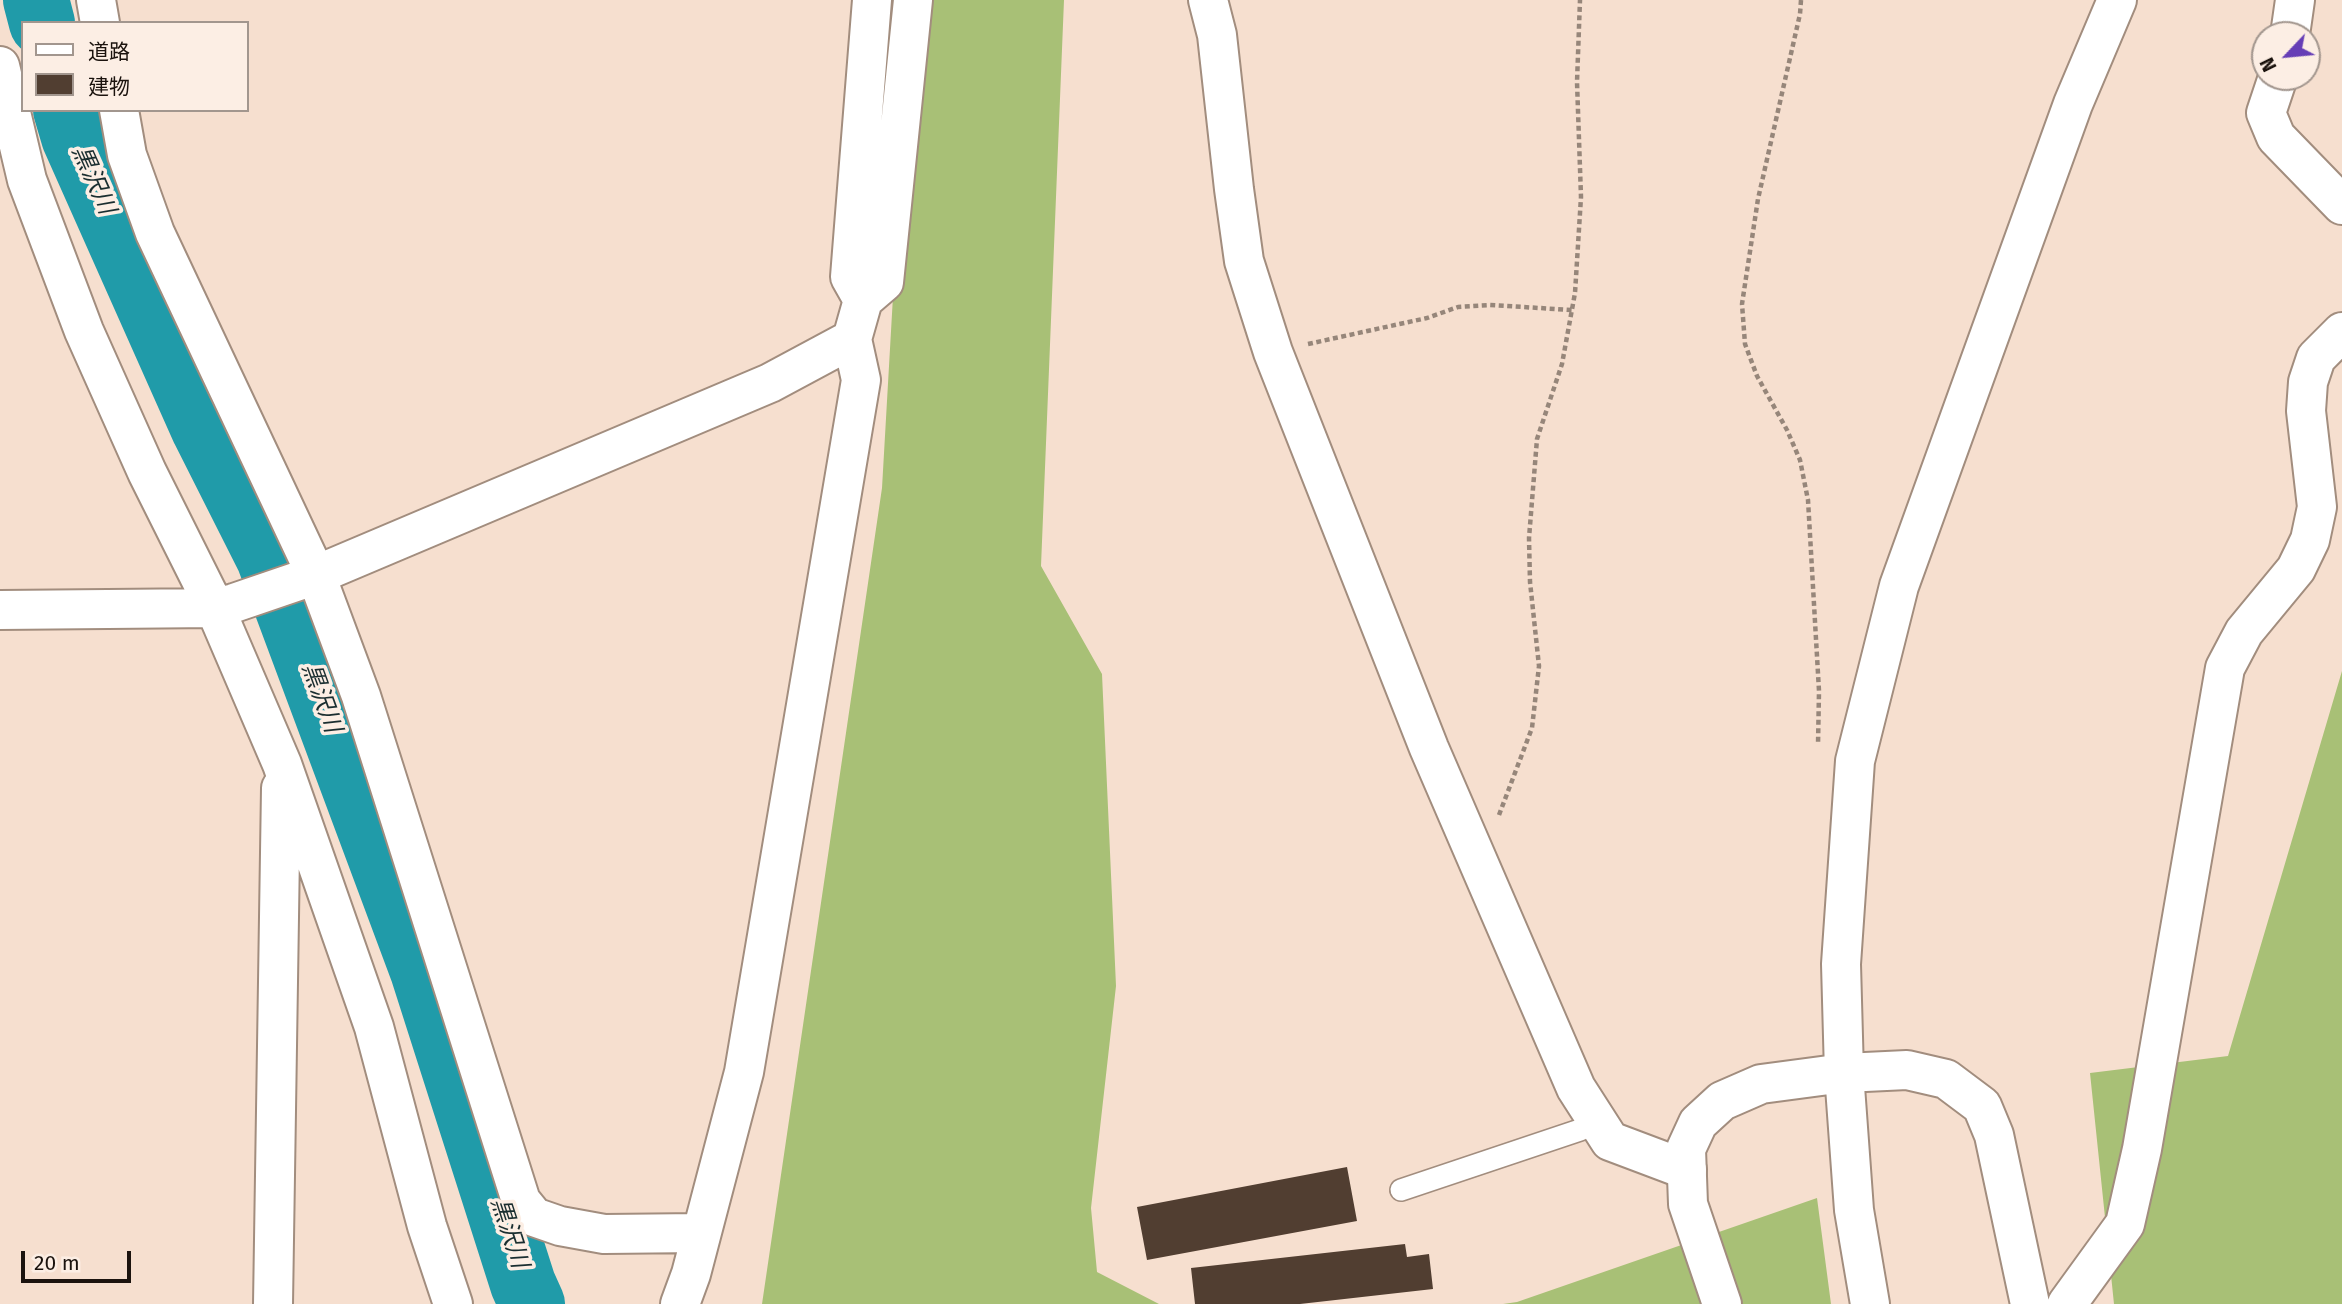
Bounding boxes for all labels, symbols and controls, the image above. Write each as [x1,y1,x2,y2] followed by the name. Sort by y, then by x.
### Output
[21,21,248,112] legend
[2251,21,2321,91] north arrow
[88,39,130,65] text: 道路
[2255,54,2282,75] text: N
[88,74,130,100] text: 建物
[65,141,121,219] water label: 黒沢川
[295,659,347,737] water label: 黒沢川
[484,1194,534,1272] water label: 黒沢川
[24,1238,135,1282] scale bar
[34,1250,80,1276] text: 20 m

